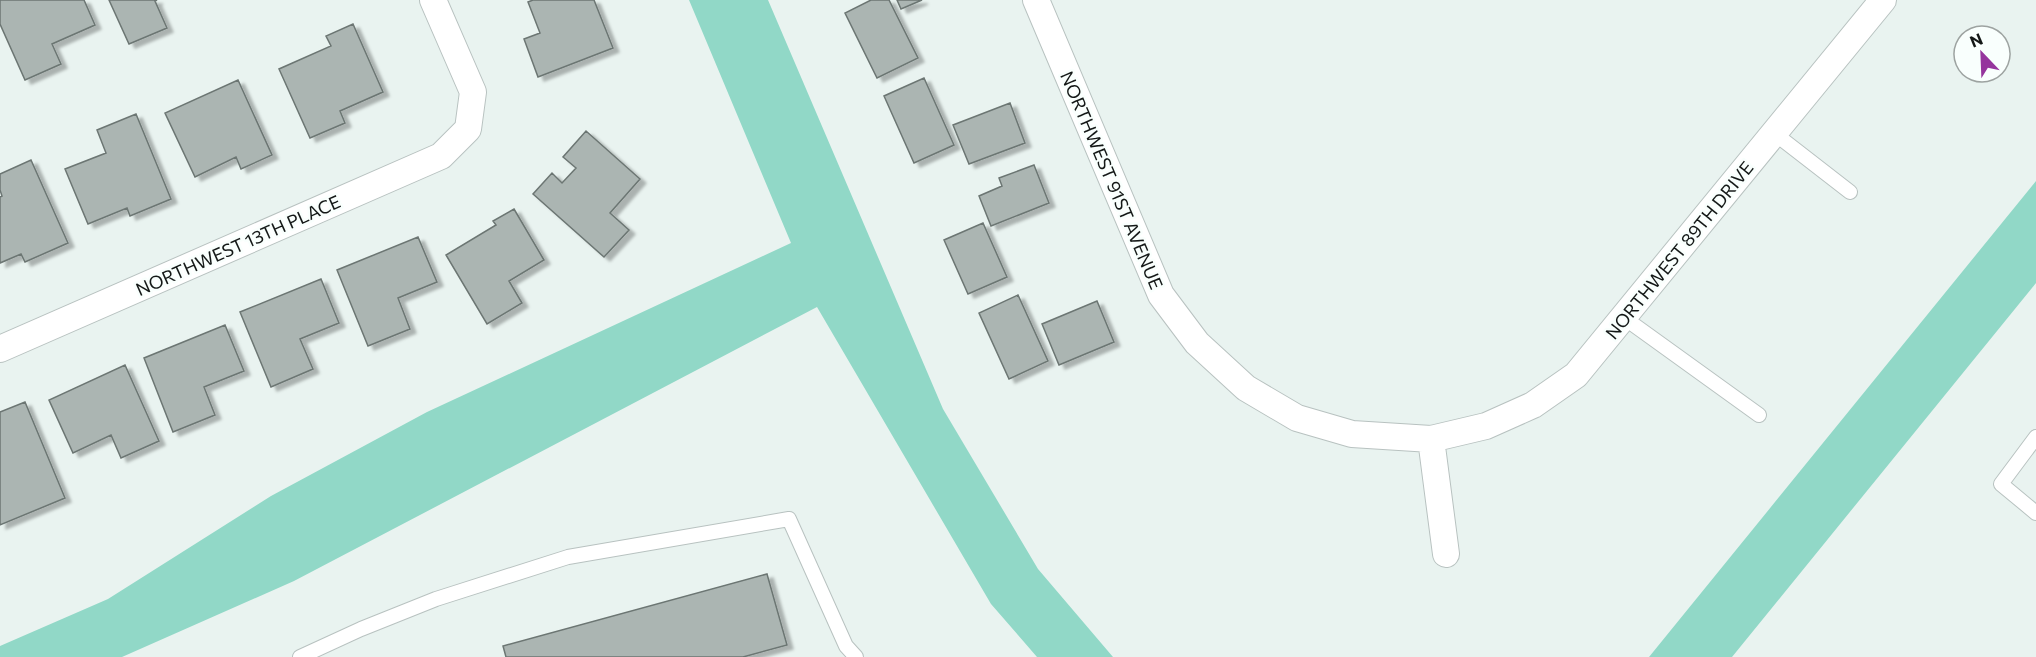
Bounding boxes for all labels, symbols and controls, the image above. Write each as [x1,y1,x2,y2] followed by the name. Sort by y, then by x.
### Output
[1952,24,2012,84] north arrow
[1967,29,1985,51] text: N
[1056,68,1168,292] street label: NORTHWEST 91ST AVENUE
[1600,157,1758,343] street label: NORTHWEST 89TH DRIVE
[132,190,344,300] street label: NORTHWEST 13TH PLACE

